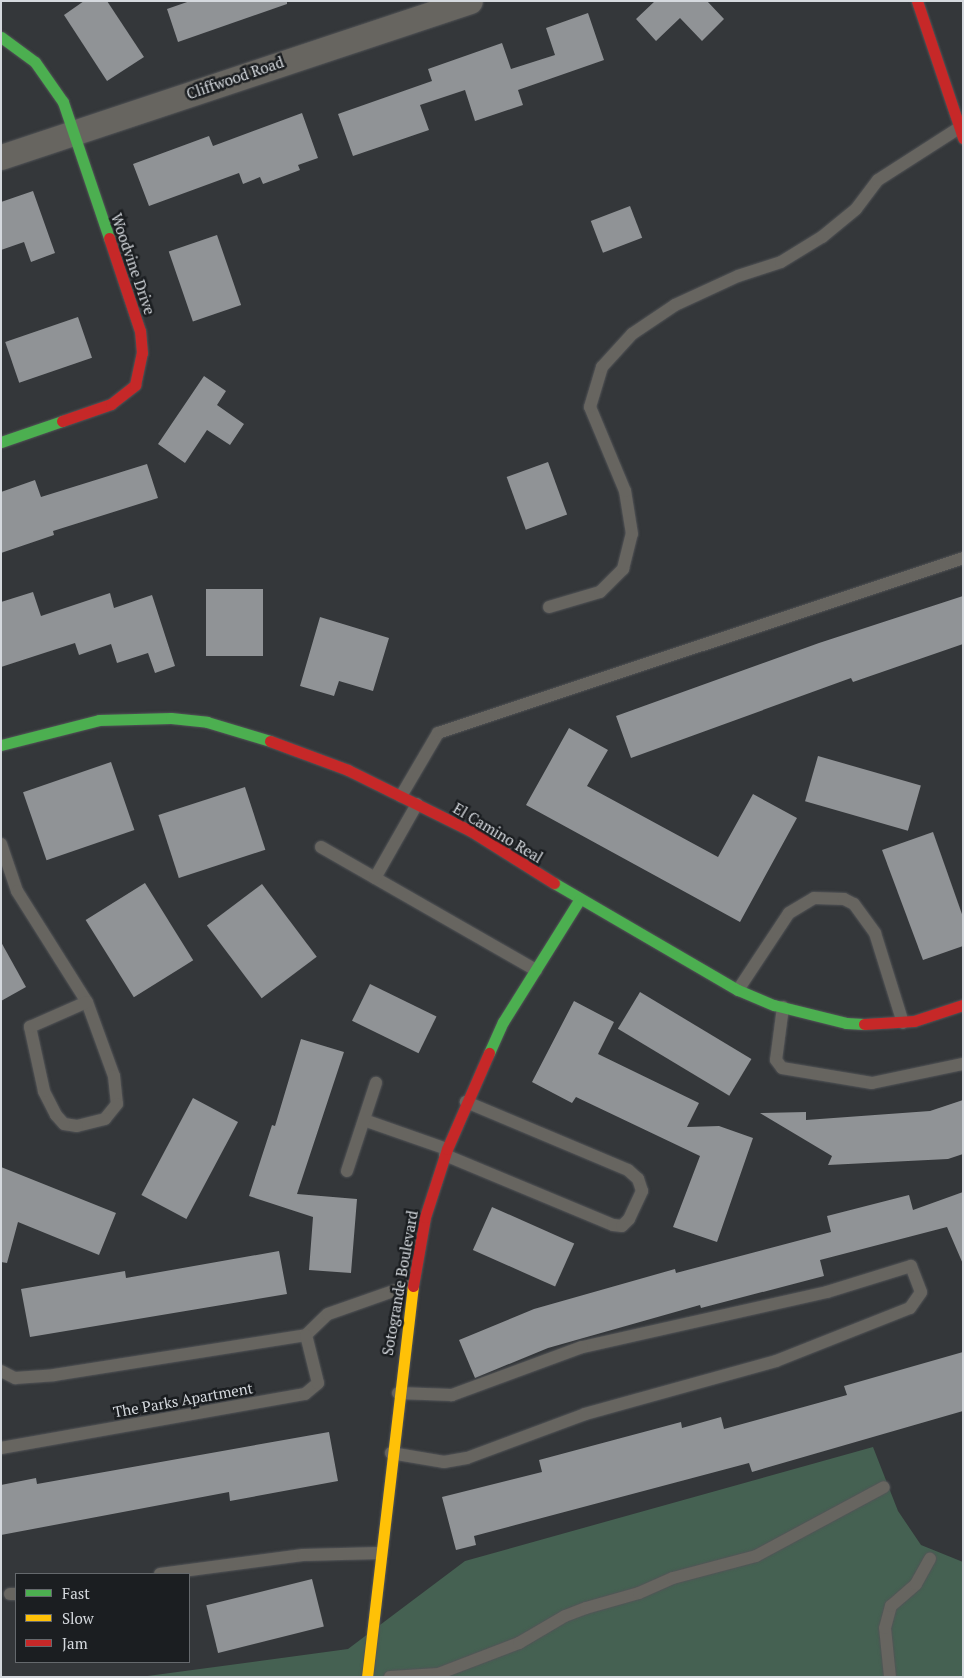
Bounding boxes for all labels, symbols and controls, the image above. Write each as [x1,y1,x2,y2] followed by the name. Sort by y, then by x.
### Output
[184,53,286,103] street label: Cliffwood Road
[107,211,159,317] street label: Woodvine Drive
[450,799,546,867] street label: El Camino Real
[378,1209,422,1357] street label: Sotogrande Boulevard
[112,1379,254,1421] street label: The Parks Apartment
[15,1573,190,1663] legend
[62,1583,90,1603] text: Fast
[62,1608,94,1628] text: Slow
[62,1633,88,1653] text: Jam

